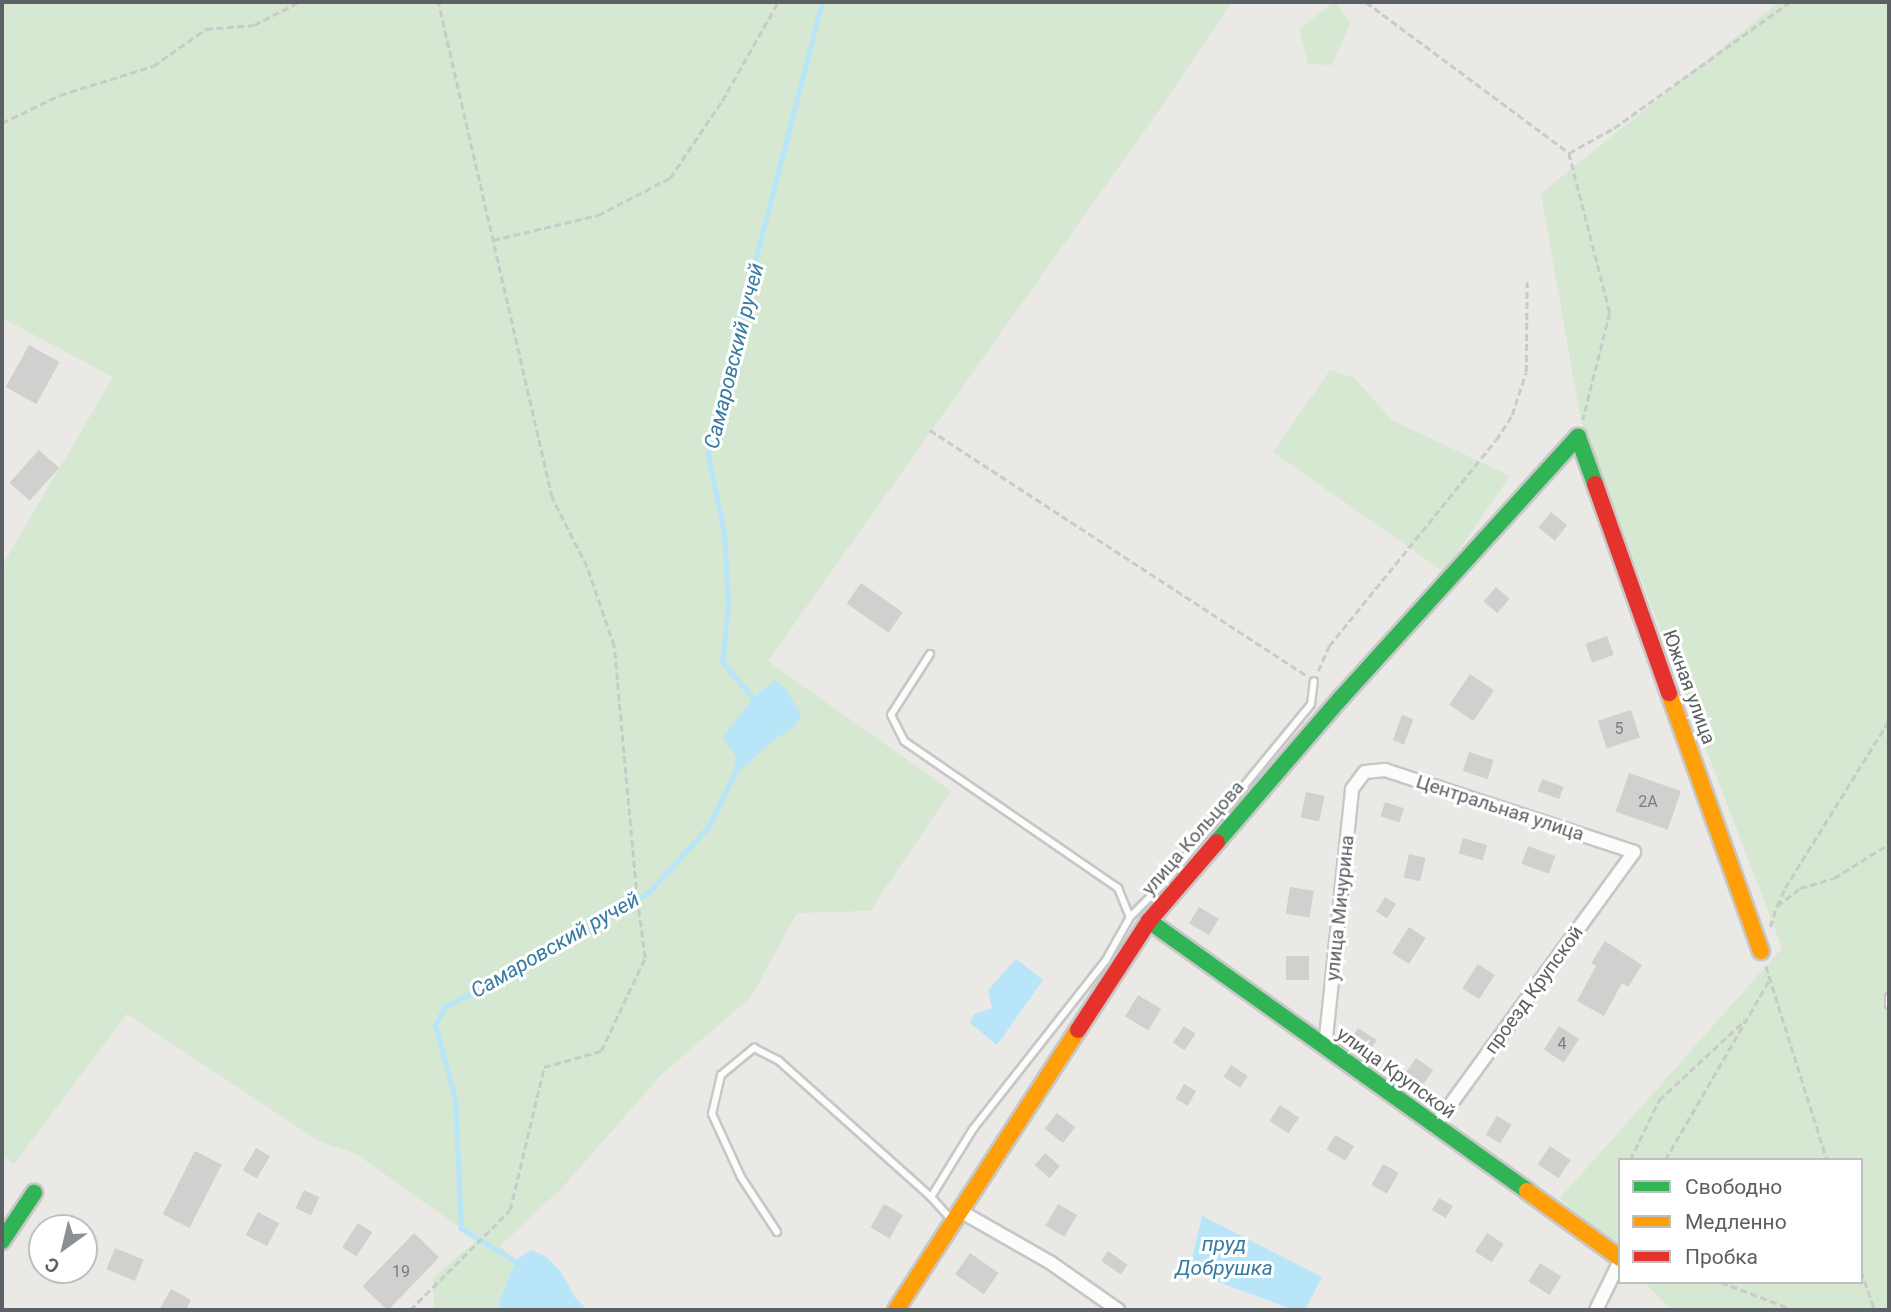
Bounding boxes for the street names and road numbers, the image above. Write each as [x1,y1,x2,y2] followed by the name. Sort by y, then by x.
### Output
[1658,627,1720,747] street label: Южная улица
[1413,770,1587,846] street label: Центральная улица
[1137,776,1249,900] street label: улица Кольцова
[1321,834,1359,982] street label: улица Мичурина
[1480,922,1588,1058] street label: проезд Крупской
[1332,1022,1460,1124] street label: улица Крупской

